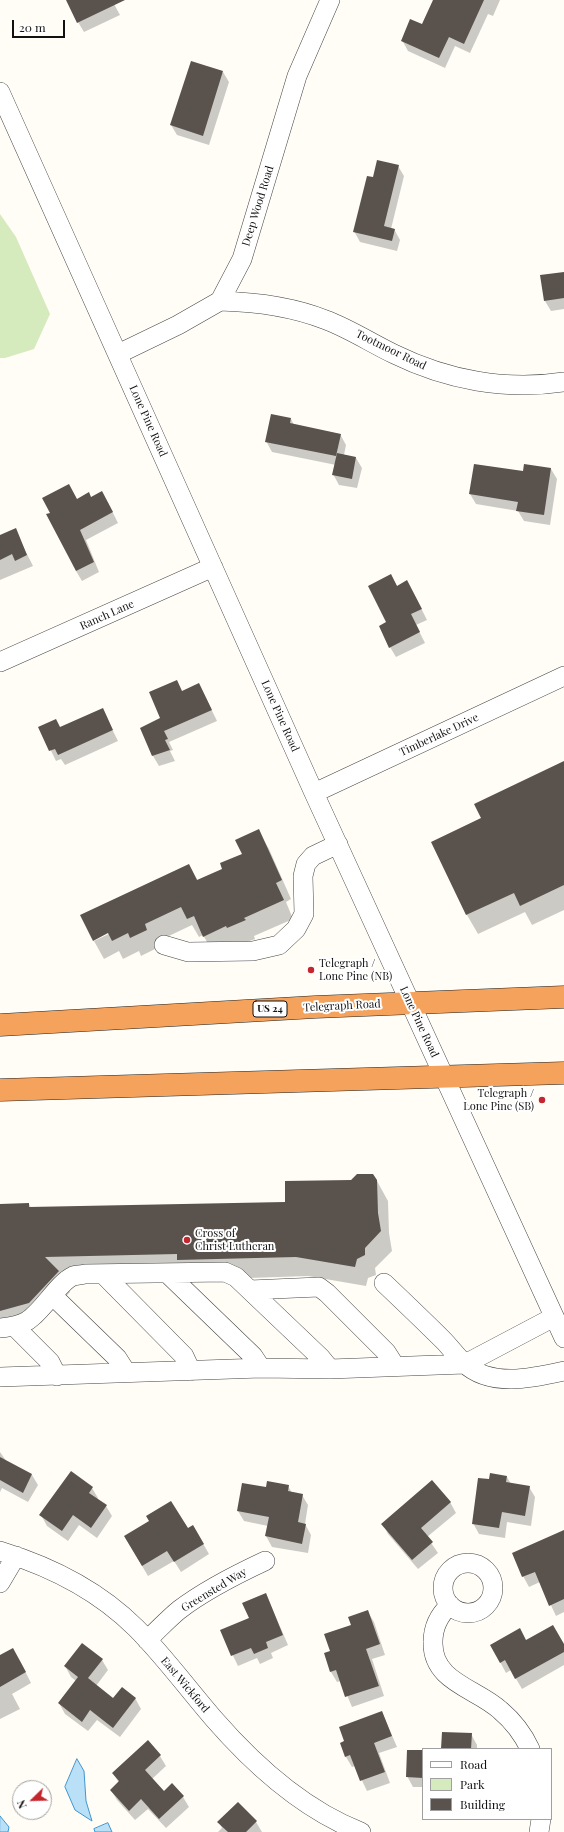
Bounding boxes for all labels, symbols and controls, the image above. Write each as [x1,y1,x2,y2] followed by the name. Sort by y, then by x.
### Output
[14,12,67,38] scale bar
[19,19,46,35] text: 20 m
[239,164,277,248] street label: Deep Wood Road
[354,327,428,373] street label: Tootmoor Road
[126,383,170,459] street label: Lone Pine Road
[78,597,136,633] street label: Ranch Lane
[258,678,302,754] street label: Lone Pine Road
[397,711,481,759] street label: Timberlake Drive
[319,957,392,983] place label: Telegraph / Lone Pine (NB)
[306,965,316,975] marker: Telegraph / Lone Pine (NB)
[397,984,441,1060] street label: Lone Pine Road
[303,997,381,1015] street label: Telegraph Road
[253,1001,287,1017] road number: US 24
[463,1087,534,1113] place label: Telegraph / Lone Pine (SB)
[537,1095,547,1105] marker: Telegraph / Lone Pine (SB)
[195,1227,274,1253] place label: Cross of Christ Lutheran
[182,1235,192,1245] marker: Cross of Christ Lutheran
[179,1565,249,1615] street label: Greensted Way
[158,1654,212,1716] street label: East Wickford
[422,1748,552,1820] legend
[460,1756,487,1772] text: Road
[460,1776,485,1792] text: Park
[12,1780,52,1820] north arrow
[460,1796,505,1812] text: Building
[13,1798,30,1811] text: N

